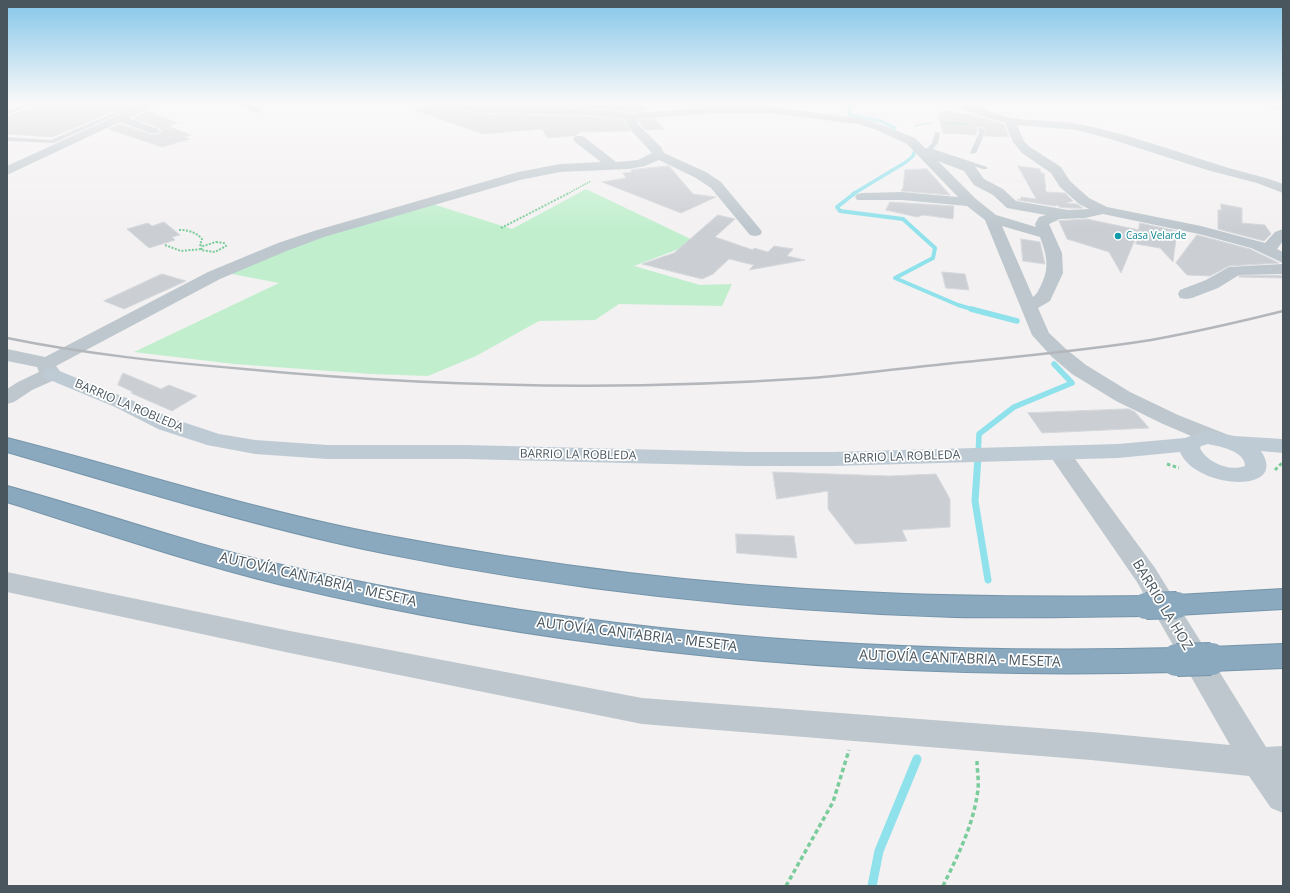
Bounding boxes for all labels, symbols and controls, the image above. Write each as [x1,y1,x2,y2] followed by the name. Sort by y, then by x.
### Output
[1126,230,1186,242] place label: Casa Velarde
[1113,231,1123,241] marker: Casa Velarde
[73,377,185,435] street label: BARRIO LA ROBLEDA
[520,447,636,463] street label: BARRIO LA ROBLEDA
[843,448,961,466] street label: BARRIO LA ROBLEDA
[218,549,418,611] street label: AUTOVÍA CANTABRIA - MESETA
[1128,557,1196,653] street label: BARRIO LA HOZ
[536,614,738,656] street label: AUTOVÍA CANTABRIA - MESETA
[859,647,1061,671] street label: AUTOVÍA CANTABRIA - MESETA

